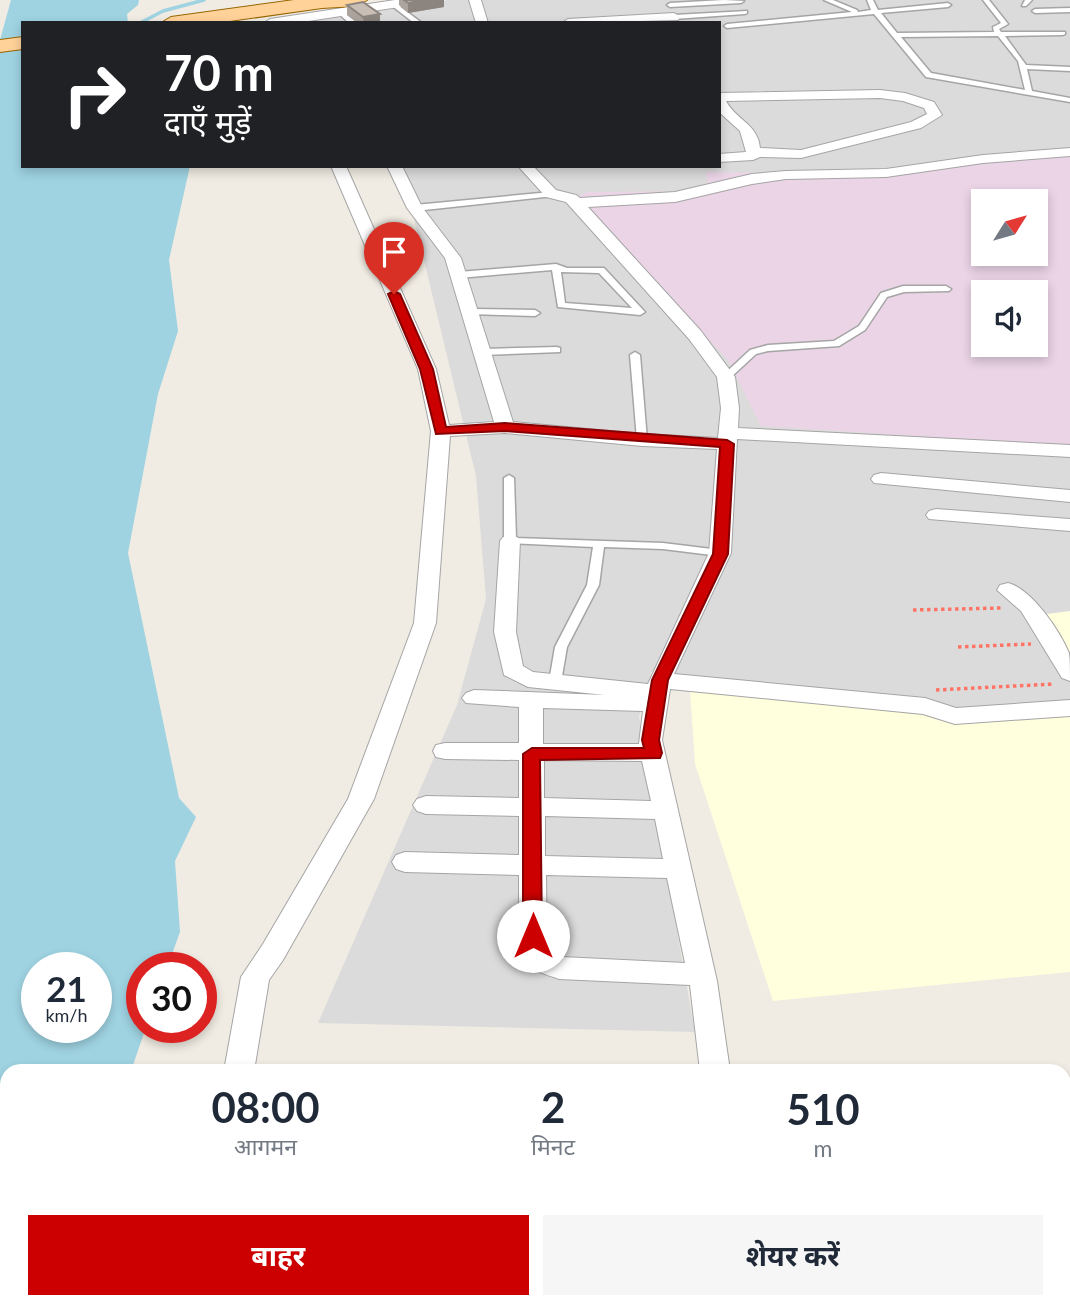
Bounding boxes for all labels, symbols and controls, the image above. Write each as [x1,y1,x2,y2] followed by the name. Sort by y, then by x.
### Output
[164,43,274,101] text: 70 m
[49,49,140,140] icon: right
[164,102,251,141] text: दाएँ मुड़ें
[971,189,1048,266] north arrow
[971,189,1048,357] map controls
[364,222,424,294] pin
[375,233,413,271] icon: arrive
[971,280,1048,357] button: sound
[496,899,570,973] position arrow
[126,952,217,1043] speed limit sign: 30
[46,967,87,1009] text: 21
[45,1004,88,1026] text: km/h
[211,1082,320,1132] text: 08:00
[541,1082,565,1132] text: 2
[787,1084,860,1134] text: 510
[234,1132,297,1160] text: आगमन
[531,1132,575,1160] text: मिनट
[814,1134,833,1162] text: m
[28,1215,529,1295] button: बाहर
[543,1215,1043,1295] button: शेयर करें

